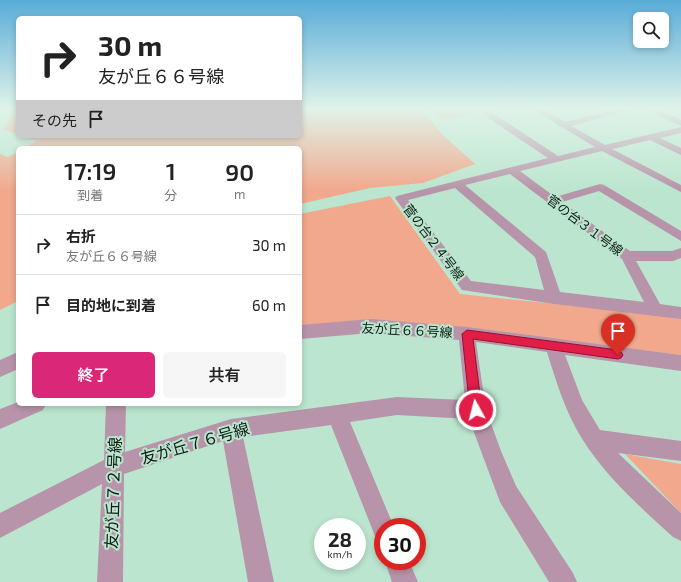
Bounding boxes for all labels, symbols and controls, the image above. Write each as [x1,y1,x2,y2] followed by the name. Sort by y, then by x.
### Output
[633,12,669,48] map controls
[633,12,669,48] button: search
[98,28,162,62] text: 30 m
[32,32,84,84] icon: right
[98,65,224,87] text: 友が丘６６号線
[85,108,107,130] icon: arrive
[32,111,77,129] text: その先
[64,156,116,185] text: 17:19
[166,156,176,185] text: 1
[225,157,254,186] text: 90
[234,186,245,202] text: m
[77,187,103,203] text: 到着
[164,187,177,203] text: 分
[544,191,626,259] street label: 菅の台３１号線
[400,201,468,283] street label: 菅の台２４号線
[66,227,96,245] text: 右折
[32,234,54,256] icon: right
[252,236,286,254] text: 30 m
[66,248,157,264] text: 友が丘６６号線
[32,294,54,316] icon: arrive
[66,296,156,314] text: 目的地に到着
[252,296,286,314] text: 60 m
[601,314,635,355] pin
[361,320,453,340] street label: 友が丘６６号線
[607,320,629,342] icon: arrive
[32,352,155,398] button: 終了
[163,352,286,398] button: 共有
[455,389,497,431] position arrow
[138,418,251,467] street label: 友が丘７６号線
[101,437,124,549] street label: 友が丘７２号線
[374,518,426,570] speed limit sign: 30
[328,527,352,551] text: 28
[328,548,352,560] text: km/h

